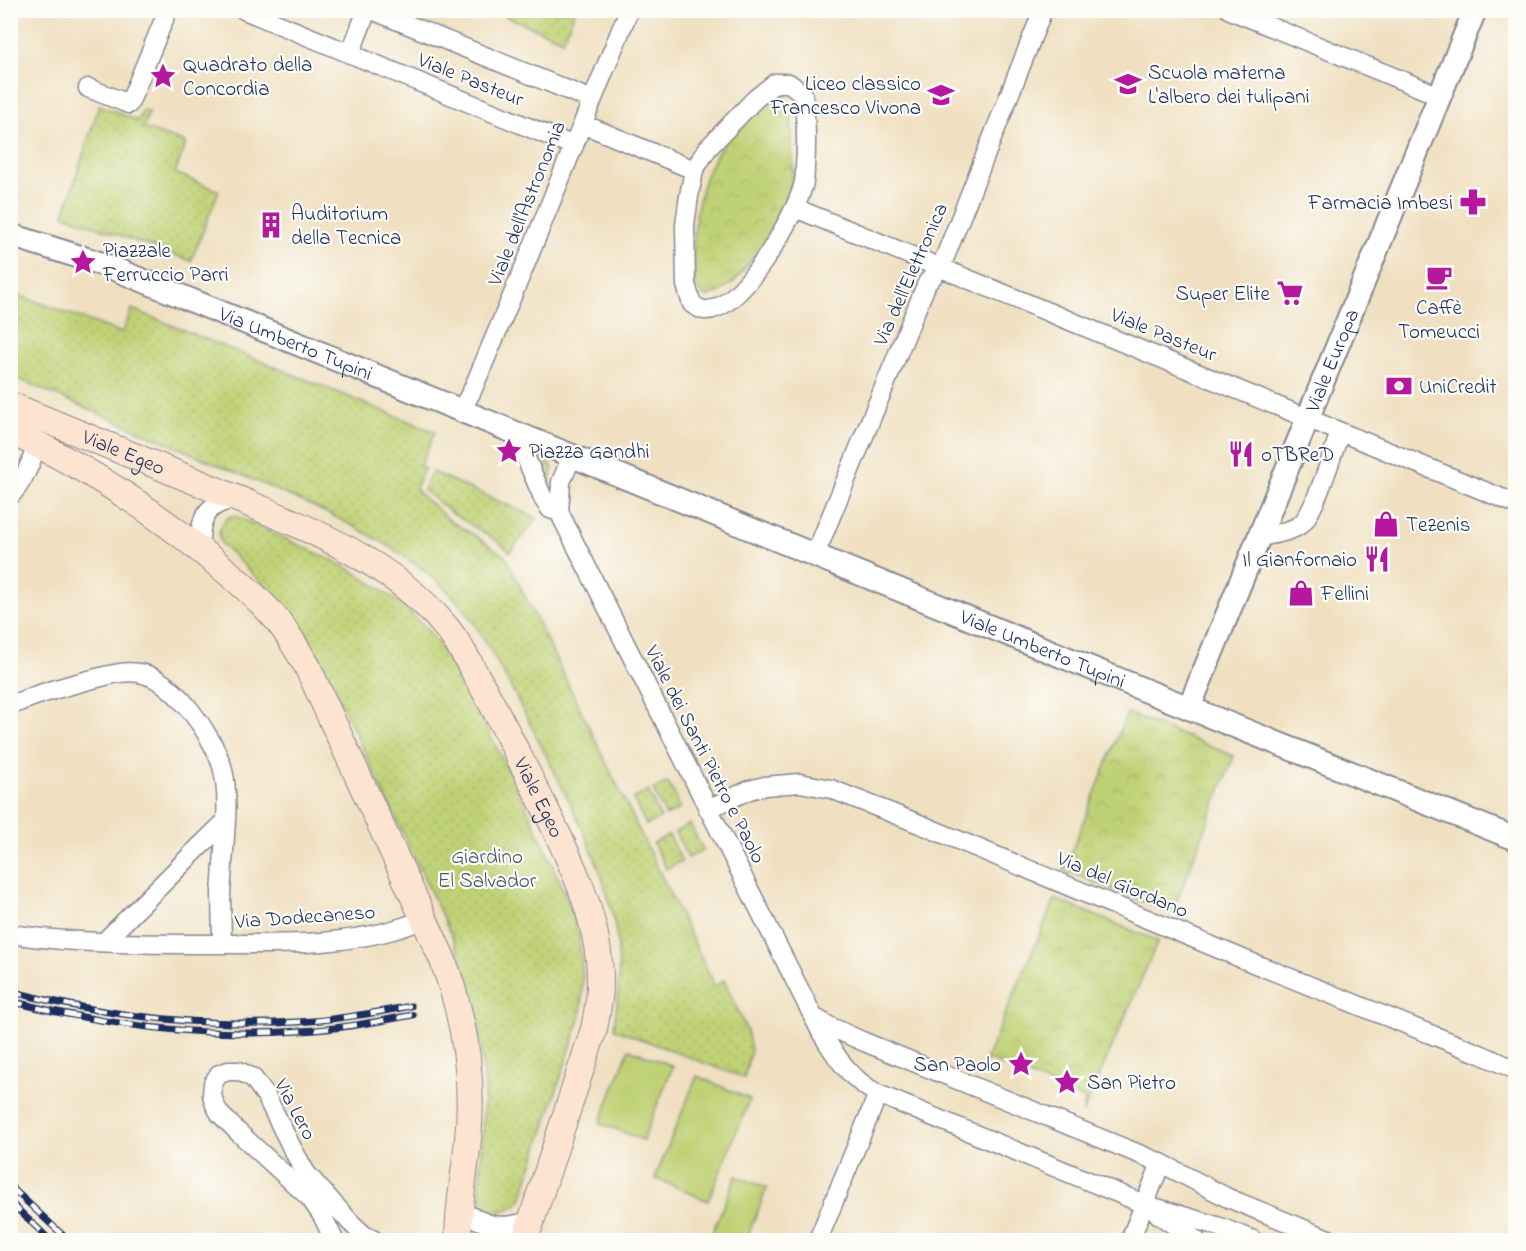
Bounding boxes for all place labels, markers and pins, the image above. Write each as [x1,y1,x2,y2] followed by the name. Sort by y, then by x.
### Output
[183,51,312,105] place label: Quadrato della Concordia
[1148,59,1309,113] place label: Scuola materna L'albero dei tulipani
[148,61,178,91] place icon: Quadrato della Concordia
[1113,69,1143,99] school or university icon: Scuola materna L'albero dei tulipani
[770,70,921,124] place label: Liceo classico Francesco Vivona
[926,80,956,110] school or university icon: Liceo classico Francesco Vivona
[1458,187,1488,217] pharmacy icon: Farmacia Imbesi
[1307,189,1453,219] place label: Farmacia Imbesi
[291,200,401,254] place label: Auditorium della Tecnica
[256,210,286,240] building icon: Auditorium della Tecnica
[102,237,229,291] place label: Piazzale Ferruccio Parri
[68,247,98,277] place icon: Piazzale Ferruccio Parri
[1424,262,1454,292] cafe icon: Caffè Tomeucci
[1275,278,1305,308] supermarket icon: Super Elite
[1175,280,1271,310] place label: Super Elite
[1398,294,1480,348] place label: Caffè Tomeucci
[1384,371,1414,401] bank icon: UniCredit
[1419,373,1497,403] place label: UniCredit
[494,436,524,466] place icon: Piazza Gandhi
[529,438,650,468] place label: Piazza Gandhi
[1226,439,1256,469] restaurant icon: oTBReD
[1261,441,1335,471] place label: oTBReD
[1371,509,1401,539] shop icon: Tezenis
[1406,511,1470,541] place label: Tezenis
[1362,544,1392,574] restaurant icon: Il Gianfornaio
[1242,546,1357,576] place label: Il Gianfornaio
[1286,578,1316,608] shop icon: Fellini
[1320,580,1369,610] place label: Fellini
[1006,1049,1036,1079] place icon: San Paolo
[914,1051,1001,1081] place label: San Paolo
[1052,1067,1082,1097] place icon: San Pietro
[1087,1069,1176,1099] place label: San Pietro

